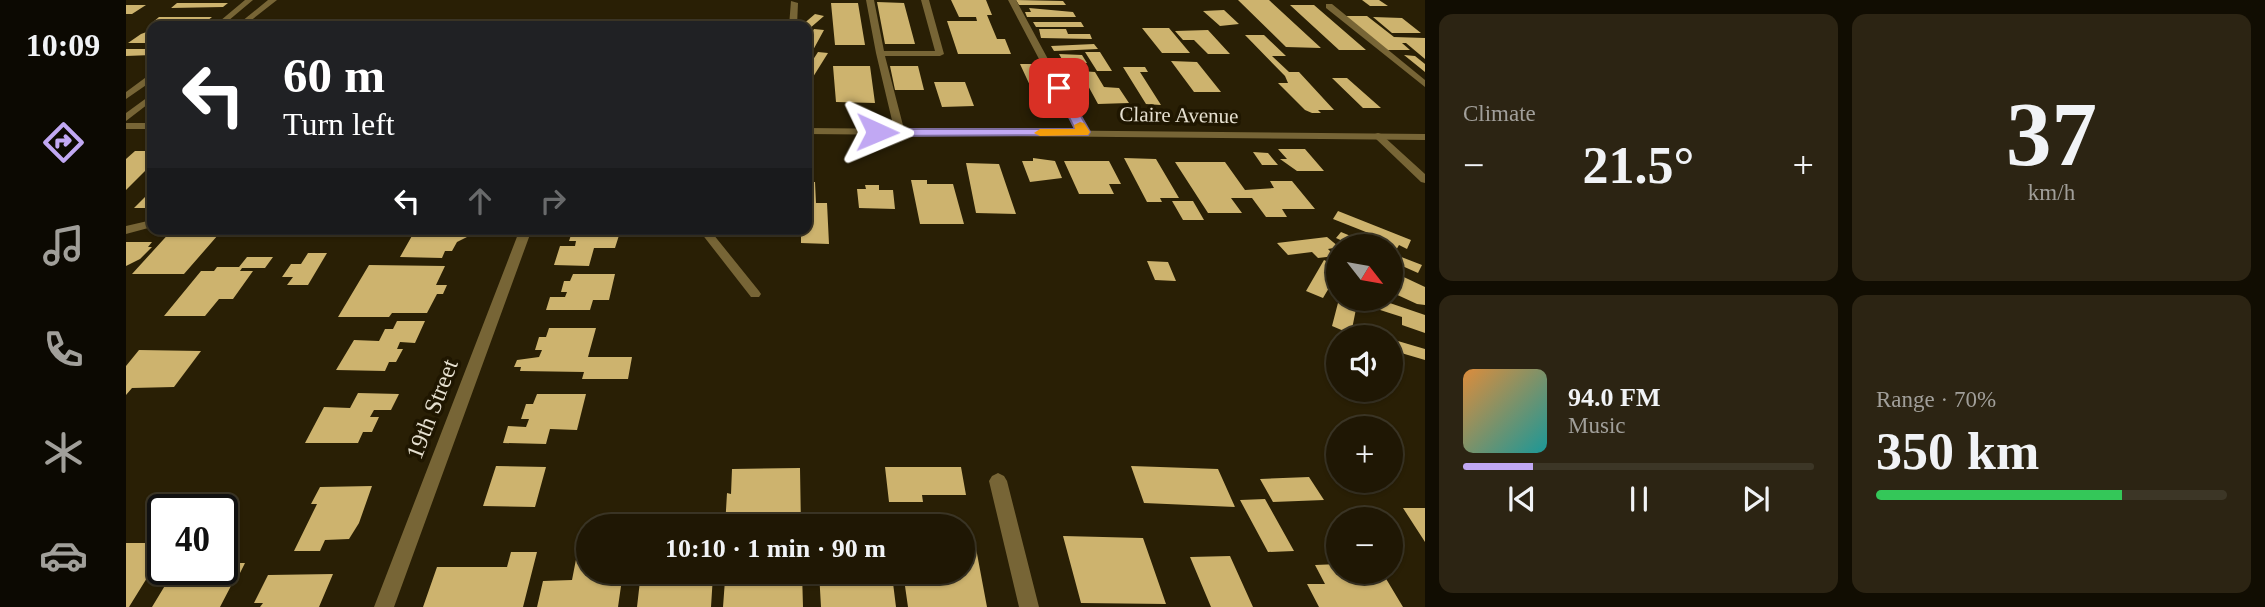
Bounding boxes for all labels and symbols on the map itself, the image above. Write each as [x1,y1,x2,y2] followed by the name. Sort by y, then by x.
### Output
[1029,58,1089,118] pin
[840,95,914,169] position arrow
[1119,102,1239,128] street label: Claire Avenue
[1326,234,1404,312] north arrow
[401,355,463,463] street label: 19th Street
[147,494,238,585] speed limit sign: 40

